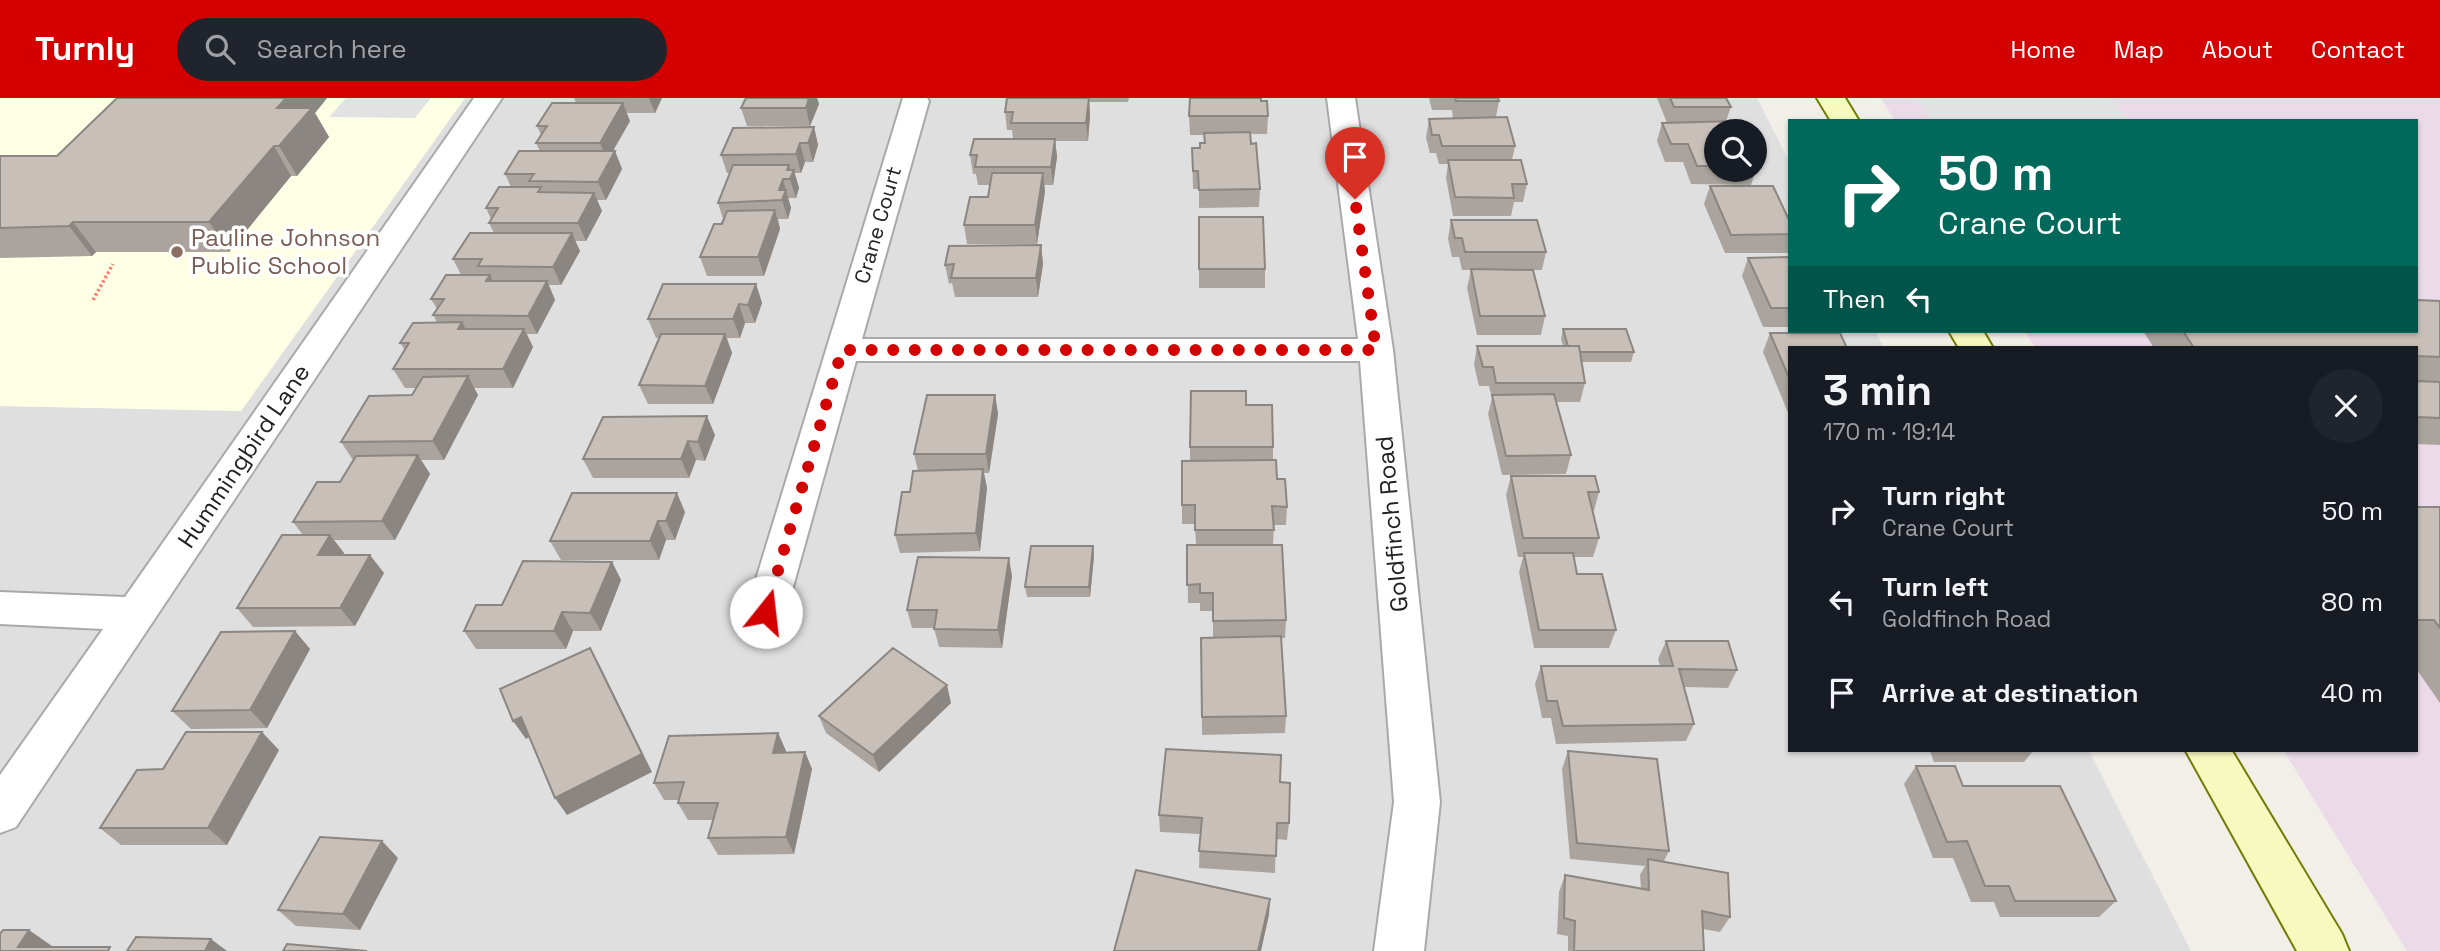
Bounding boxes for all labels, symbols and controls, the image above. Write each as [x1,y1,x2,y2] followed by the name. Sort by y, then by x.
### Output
[177,18,667,81] search box
[35,28,135,70] text: Turnly
[201,30,239,68] icon: search
[257,32,407,66] text: Search here
[2010,34,2076,65] text: Home
[2114,34,2164,65] text: Map
[2202,34,2273,65] text: About
[2311,34,2405,65] text: Contact
[1704,119,1767,182] map controls
[1704,119,1767,182] button: search
[1325,127,1385,199] pin
[1336,138,1374,176] icon: arrive
[1938,142,2053,204] text: 50 m
[1823,147,1914,238] icon: right
[848,163,907,287] street label: Crane Court
[1938,203,2122,243] text: Crane Court
[191,222,380,281] place label: Pauline Johnson Public School
[169,244,185,260] marker: Pauline Johnson Public School
[1900,280,1938,318] icon: left
[1823,282,1886,316] text: Then
[171,358,317,554] street label: Hummingbird Lane
[1823,364,1932,417] text: 3 min
[2309,369,2383,443] button: close
[1823,417,1955,447] text: 170 m · 19:14
[1368,435,1415,613] street label: Goldfinch Road
[1882,479,2006,513] text: Turn right
[1823,492,1861,530] icon: right
[2322,494,2383,528] text: 50 m
[1882,513,2014,543] text: Crane Court
[1882,570,1989,604] text: Turn left
[729,575,803,649] position arrow
[1823,583,1861,621] icon: left
[2321,585,2383,619] text: 80 m
[1882,604,2051,634] text: Goldfinch Road
[1823,674,1861,712] icon: arrive
[1882,676,2139,710] text: Arrive at destination
[2321,676,2383,710] text: 40 m

